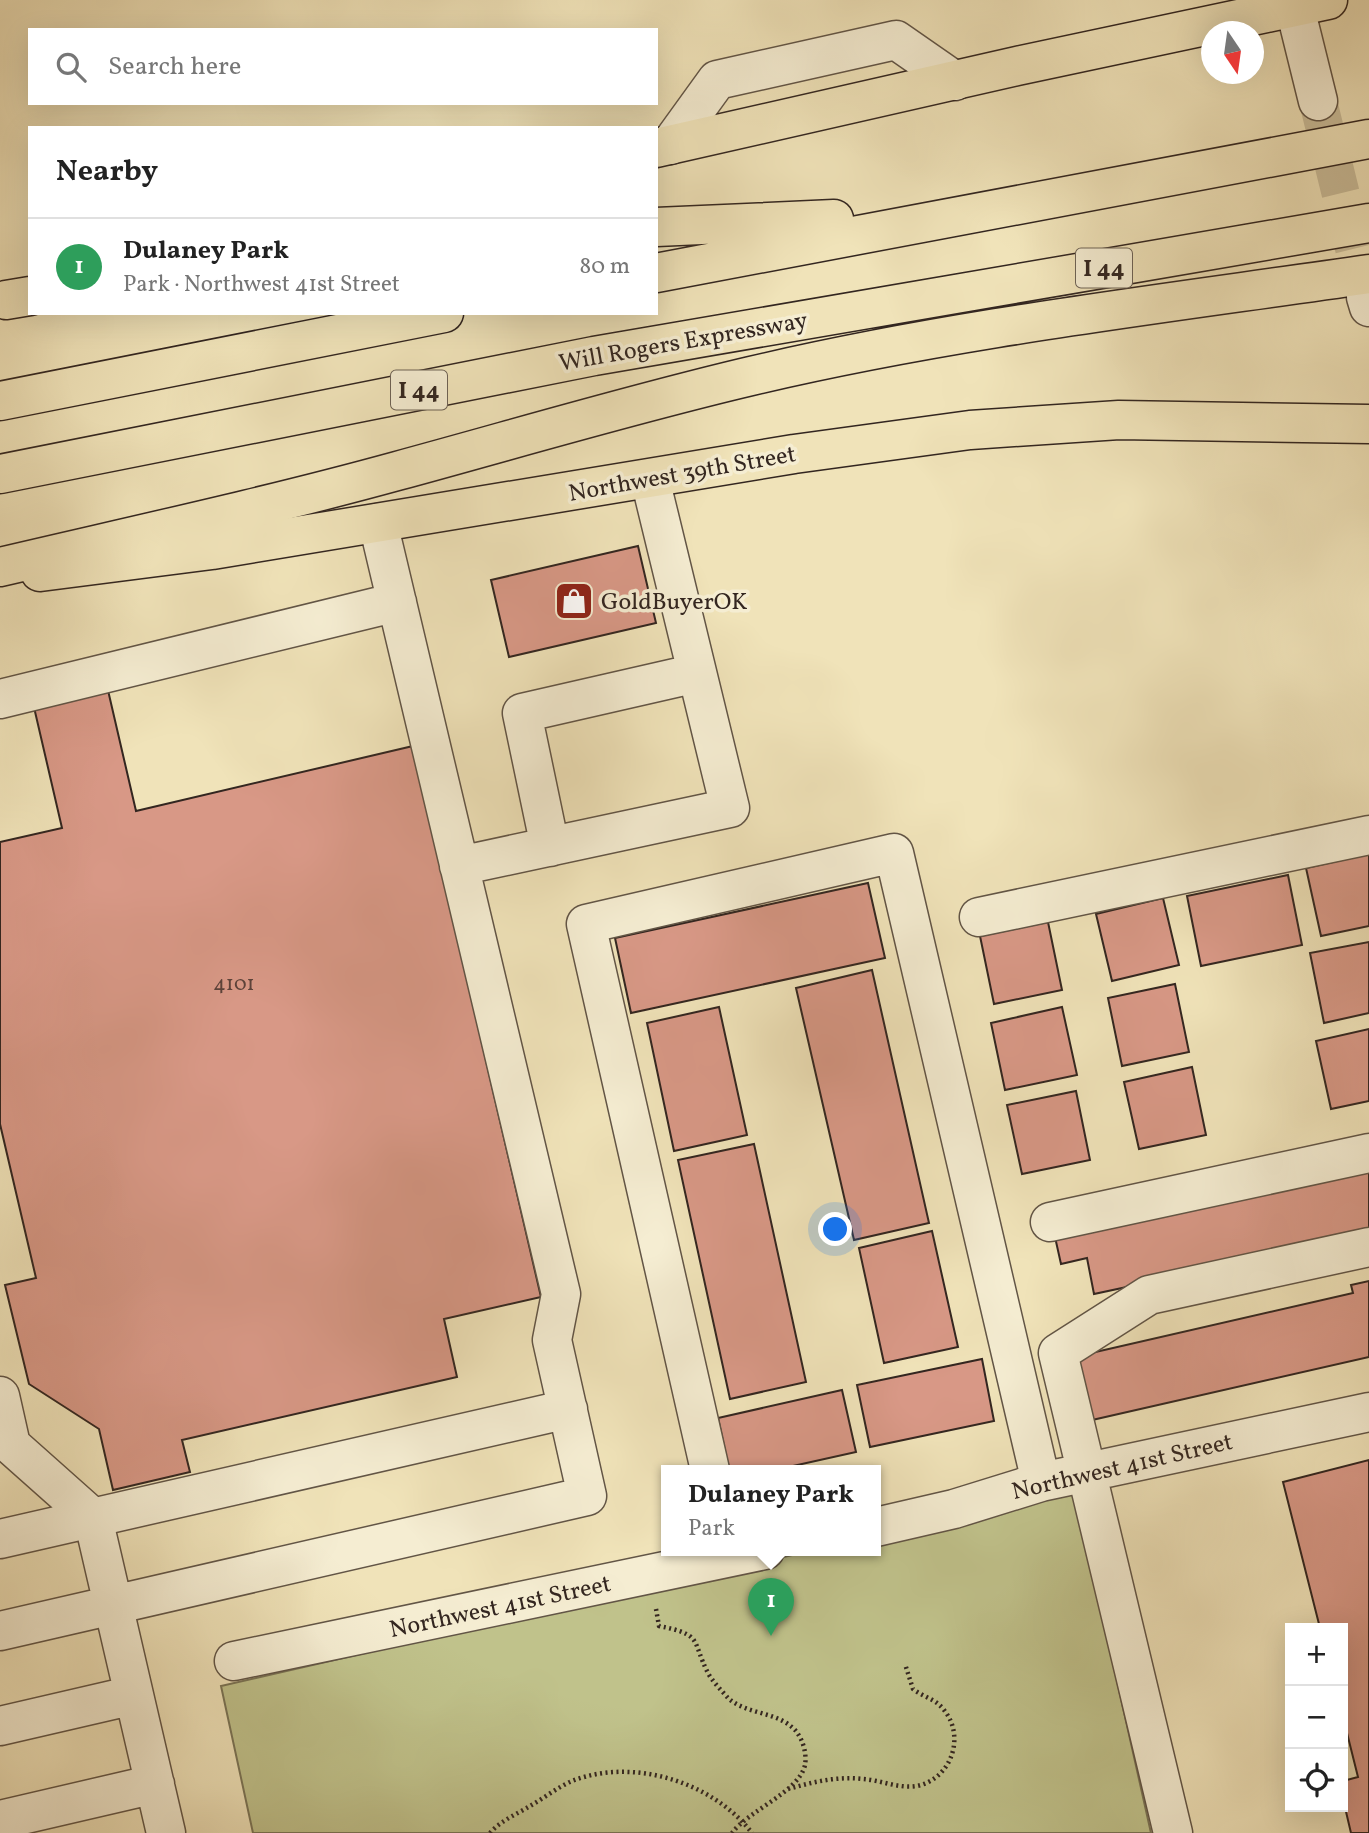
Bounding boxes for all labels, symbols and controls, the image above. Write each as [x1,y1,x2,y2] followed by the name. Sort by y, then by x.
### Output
[1201,21,1264,84] north arrow
[28,28,658,105] search box
[52,48,90,86] icon: search
[108,49,241,85] text: Search here
[56,151,158,193] text: Nearby
[123,233,289,269] text: Dulaney Park
[1076,248,1132,288] road number: I 44
[74,251,84,283] text: 1
[580,251,630,283] text: 80 m
[123,269,400,301] text: Park · Northwest 41st Street
[556,304,810,382] street label: Will Rogers Expressway
[391,370,447,410] road number: I 44
[566,438,799,512] street label: Northwest 39th Street
[553,580,595,622] shop icon: GoldBuyerOK
[601,586,748,620] place label: GoldBuyerOK
[213,970,255,999] house number: 4101
[818,1212,852,1246] your location
[1009,1426,1236,1510] street label: Northwest 41st Street
[661,1465,881,1556] popup
[688,1477,854,1513] text: Dulaney Park
[688,1513,735,1545] text: Park
[387,1568,614,1648] street label: Northwest 41st Street
[748,1578,794,1636] pin: 1
[1285,1623,1348,1812] map controls
[1285,1623,1348,1686] button: +
[1285,1686,1348,1749] button: −
[1285,1749,1348,1812] button: locate

